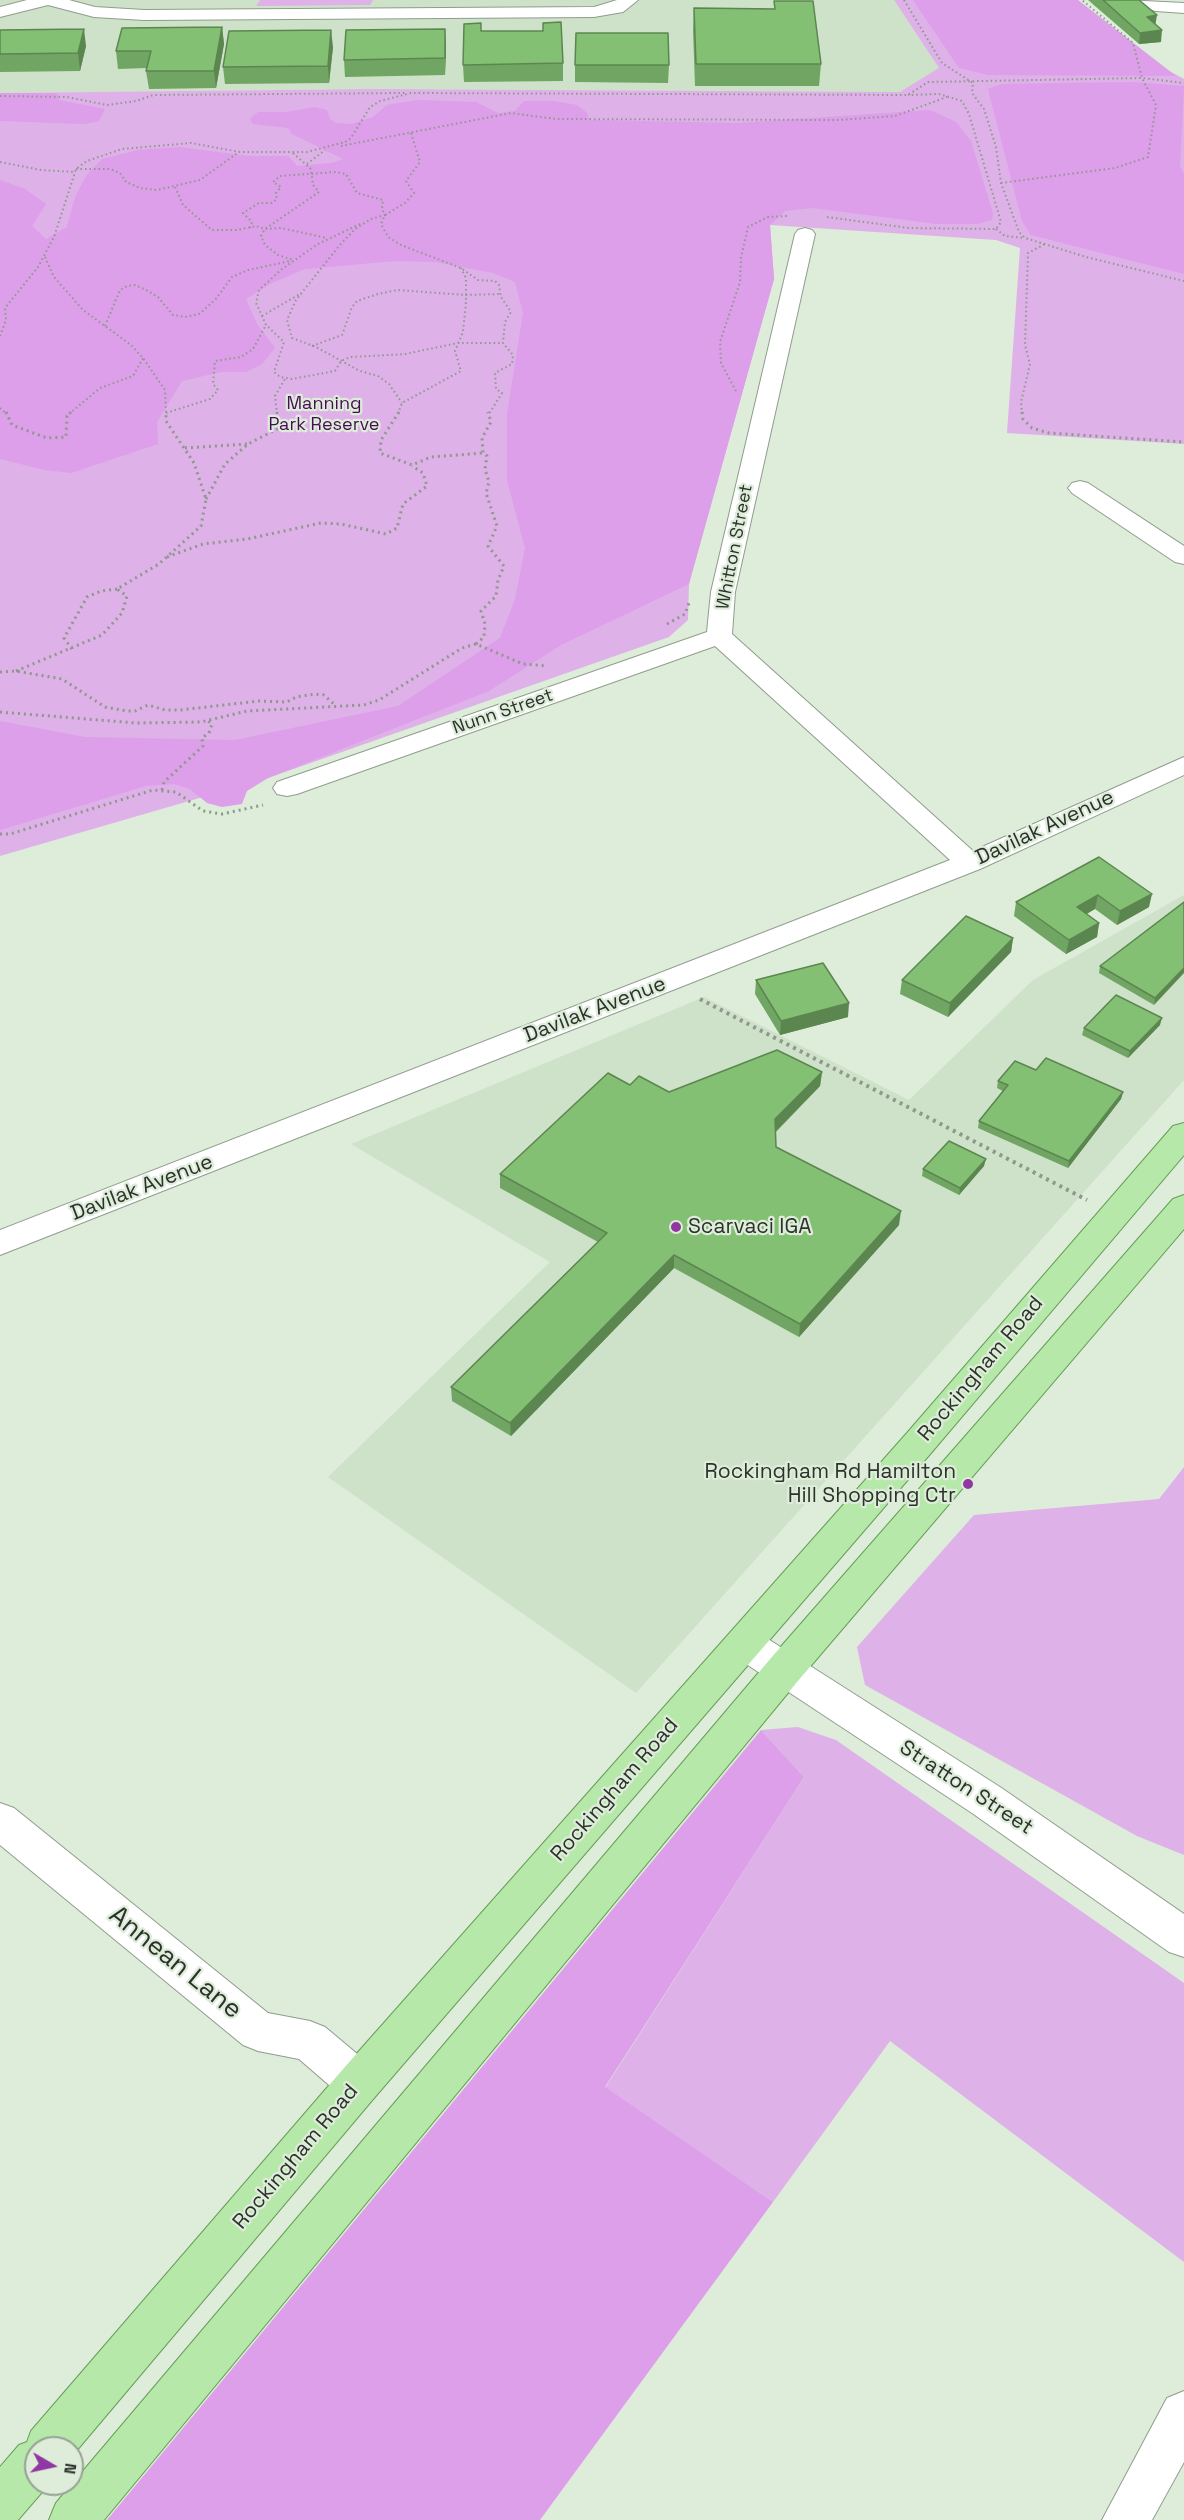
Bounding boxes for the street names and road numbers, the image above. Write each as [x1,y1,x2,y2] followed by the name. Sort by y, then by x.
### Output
[712,483,758,611] street label: Whitton Street
[450,685,556,739] street label: Nunn Street
[972,785,1118,871] street label: Davilak Avenue
[520,971,670,1049] street label: Davilak Avenue
[67,1149,217,1227] street label: Davilak Avenue
[913,1291,1049,1447] street label: Rockingham Road
[546,1713,684,1867] street label: Rockingham Road
[895,1735,1037,1841] street label: Stratton Street
[102,1900,248,2026] street label: Annean Lane
[228,2079,364,2235] street label: Rockingham Road

